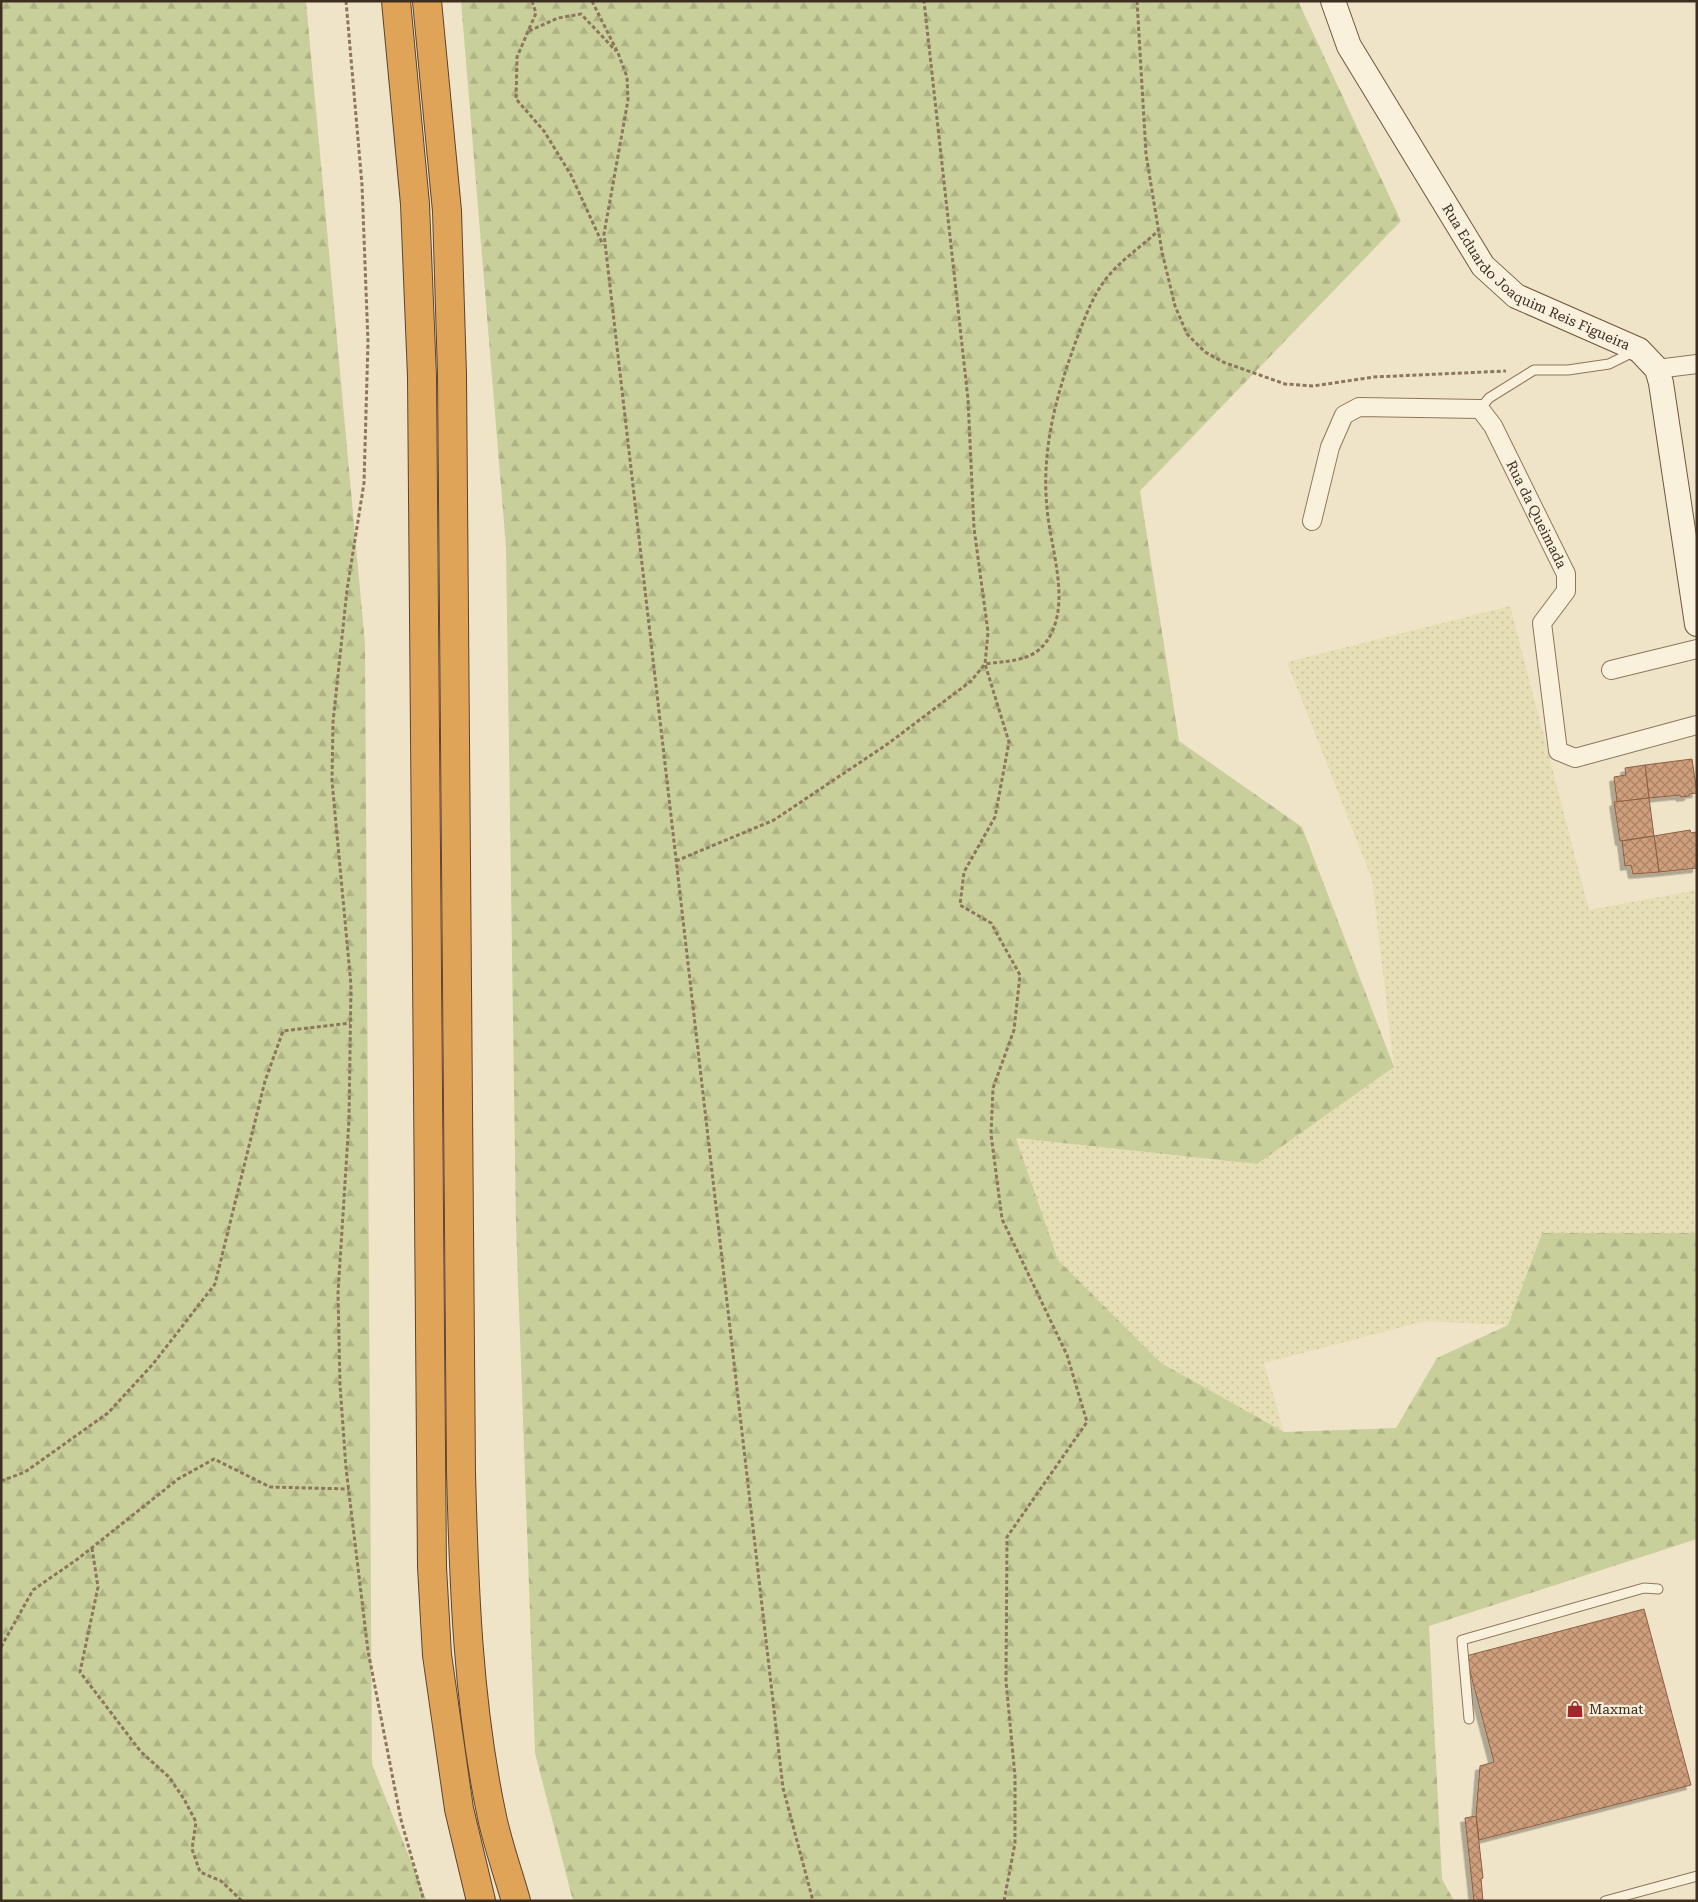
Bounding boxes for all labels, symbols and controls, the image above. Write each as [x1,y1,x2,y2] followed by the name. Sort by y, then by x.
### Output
[1439,201,1633,353] street label: Rua Eduardo Joaquim Reis Figueira
[1503,458,1570,571] street label: Rua da Queimada
[1565,1699,1585,1719] shop icon: Maxmat
[1589,1701,1644,1717] place label: Maxmat

